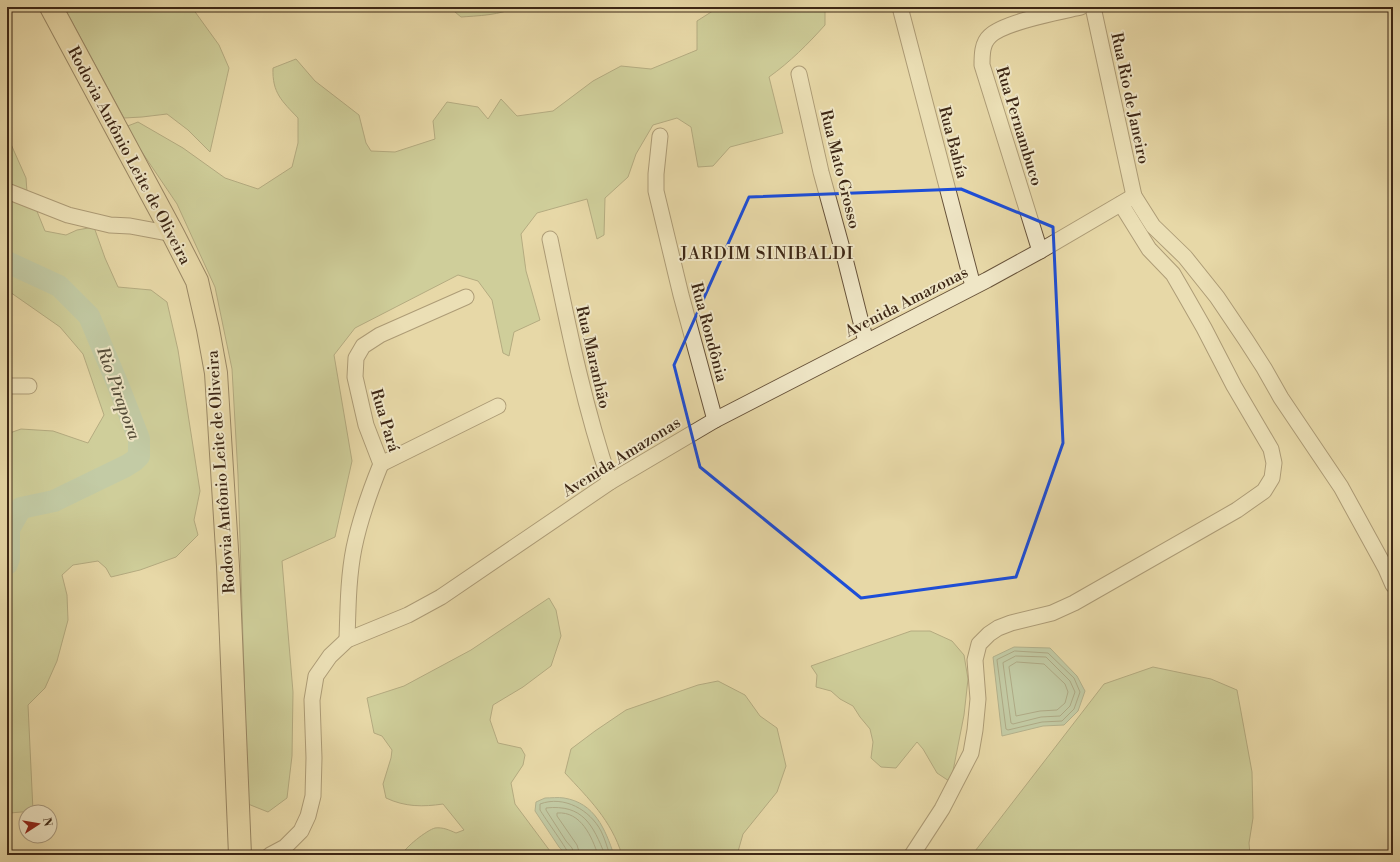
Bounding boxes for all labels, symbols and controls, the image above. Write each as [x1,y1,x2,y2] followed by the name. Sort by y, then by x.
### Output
[1106,31,1154,166] street label: Rua Rio de Janeiro
[63,43,196,269] street label: Rodovia Antônio Leite de Oliveira
[991,64,1047,188] street label: Rua Pernambuco
[934,104,972,181] street label: Rua Bahía
[816,108,865,231] street label: Rua Mato Grosso
[679,243,854,265] district label: JARDIM SINIBALDI
[841,262,971,342] street label: Avenida Amazonas
[686,280,732,385] street label: Rua Rondônia
[571,304,615,411] street label: Rua Maranhão
[91,343,145,443] water label: Rio Pirapora
[202,349,239,594] street label: Rodovia Antônio Leite de Oliveira
[366,386,404,455] street label: Rua Pará
[558,412,684,502] street label: Avenida Amazonas
[18,804,58,844] north arrow
[39,816,55,828] text: N

